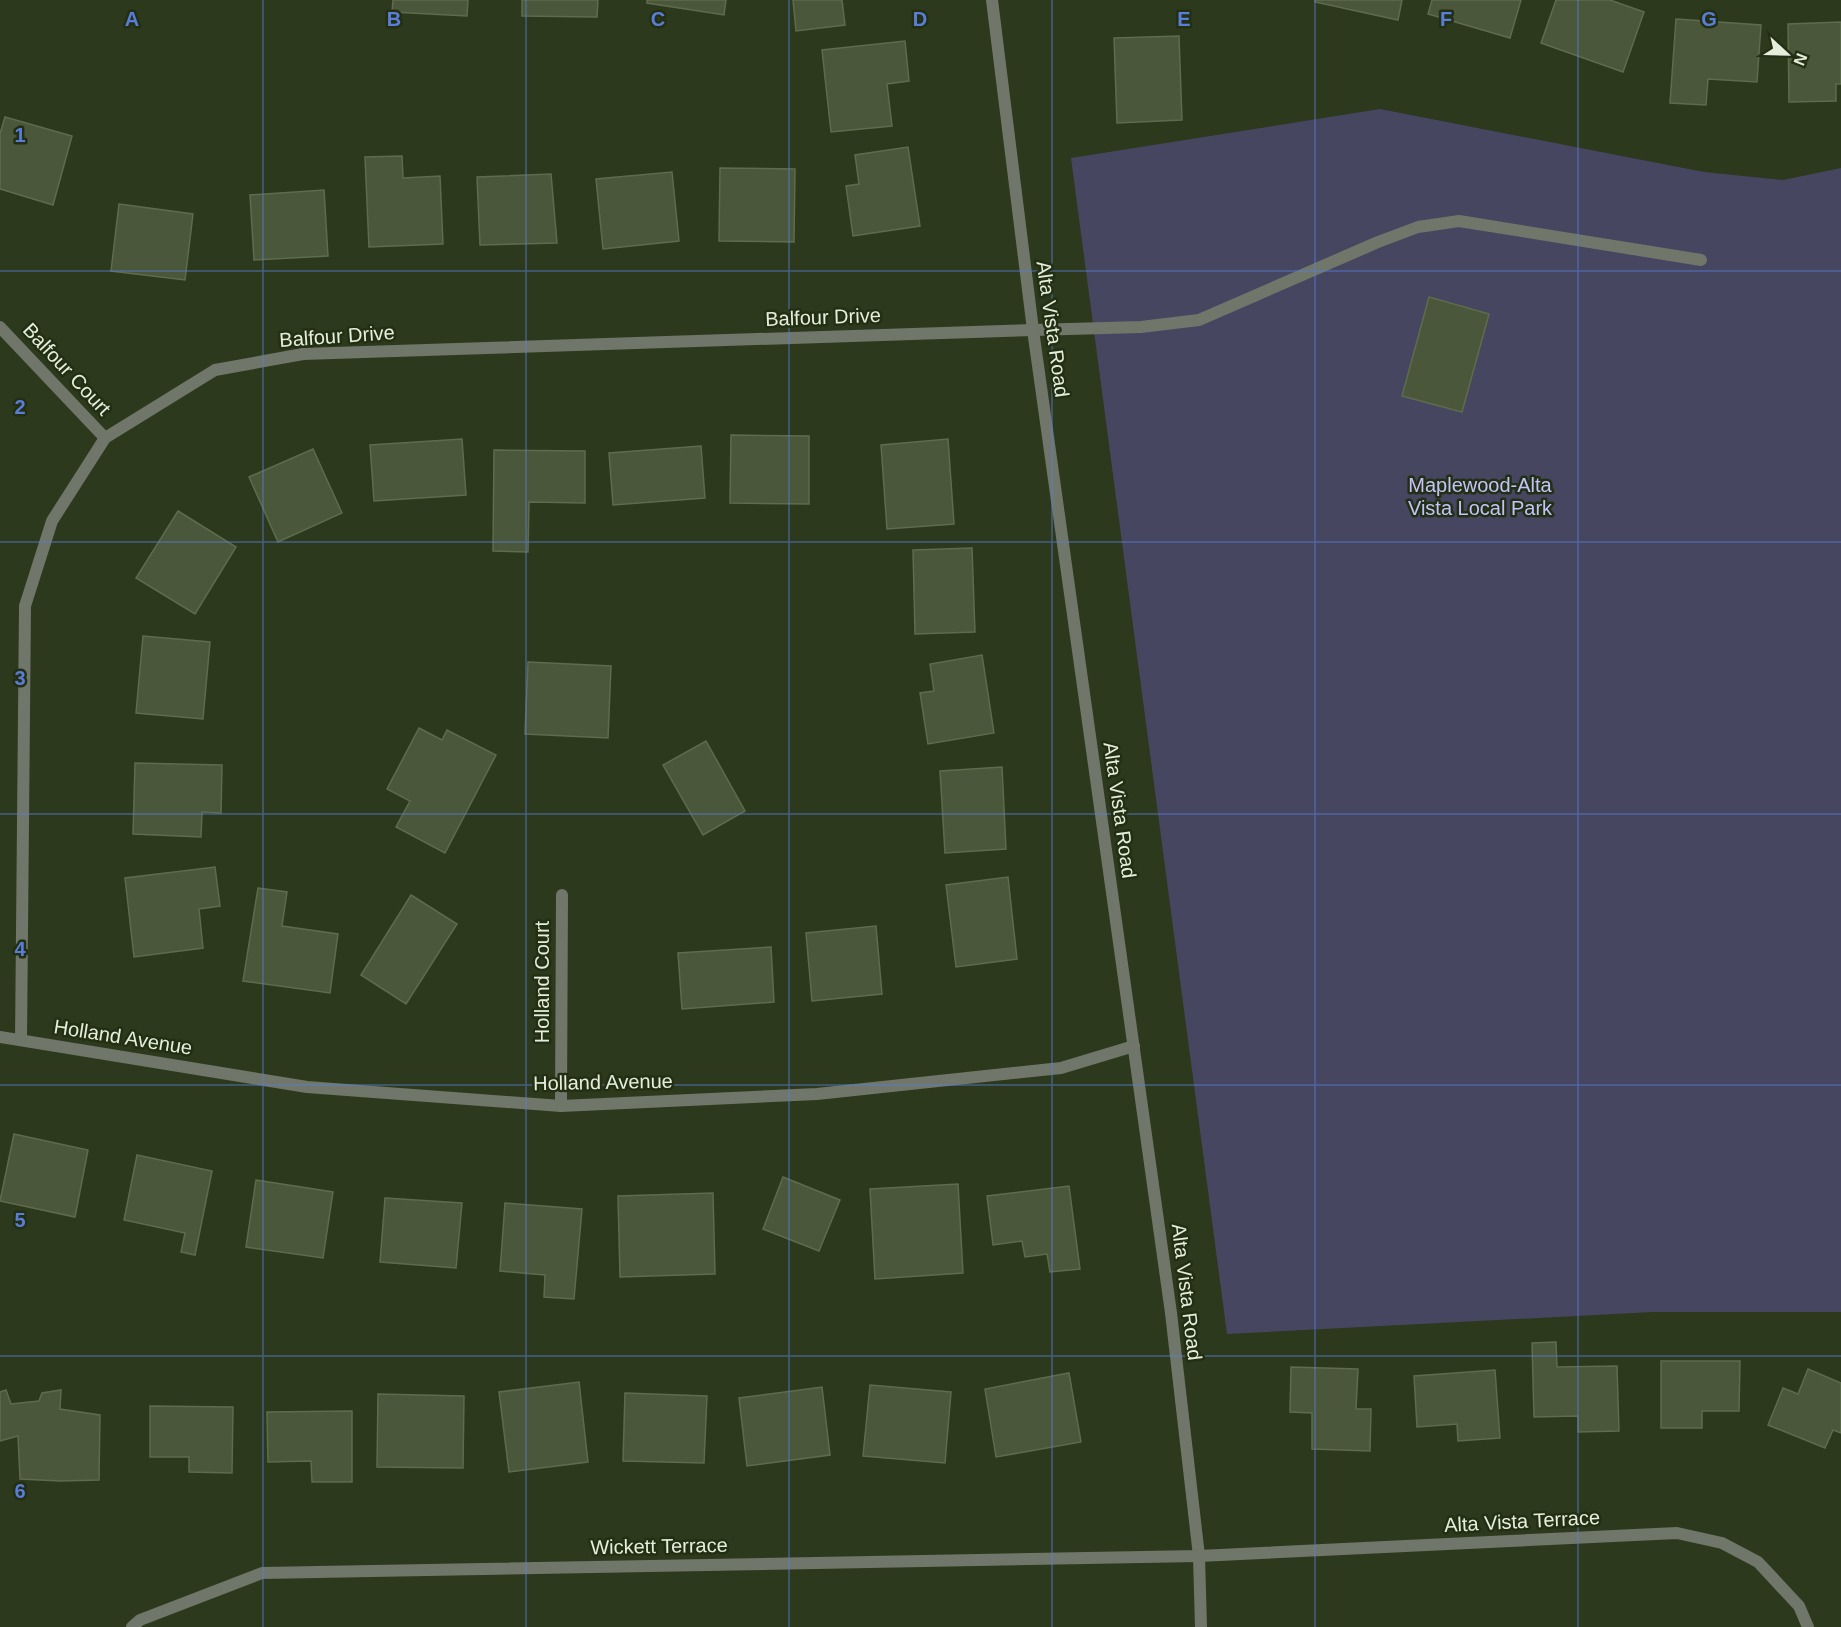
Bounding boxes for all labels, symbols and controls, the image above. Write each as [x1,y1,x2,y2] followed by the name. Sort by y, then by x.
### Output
[125,8,139,30] text: A
[387,8,401,30] text: B
[651,8,665,30] text: C
[913,8,927,30] text: D
[1177,8,1191,30] text: E
[1440,8,1452,30] text: F
[1701,8,1717,30] text: G
[1757,24,1817,84] north arrow
[1790,51,1810,68] text: N
[14,124,26,146] text: 1
[1033,259,1073,399] street label: Alta Vista Road
[765,304,881,330] street label: Balfour Drive
[19,318,116,420] street label: Balfour Court
[279,321,395,351] street label: Balfour Drive
[14,396,26,418] text: 2
[1408,474,1553,519] park label: Maplewood-Alta Vista Local Park
[14,667,26,689] text: 3
[1100,740,1140,880] street label: Alta Vista Road
[531,920,553,1043] street label: Holland Court
[14,938,26,960] text: 4
[52,1015,194,1059] street label: Holland Avenue
[533,1070,673,1094] street label: Holland Avenue
[14,1209,26,1231] text: 5
[1168,1222,1206,1362] street label: Alta Vista Road
[14,1480,26,1502] text: 6
[1444,1506,1600,1536] street label: Alta Vista Terrace
[590,1534,728,1558] street label: Wickett Terrace

